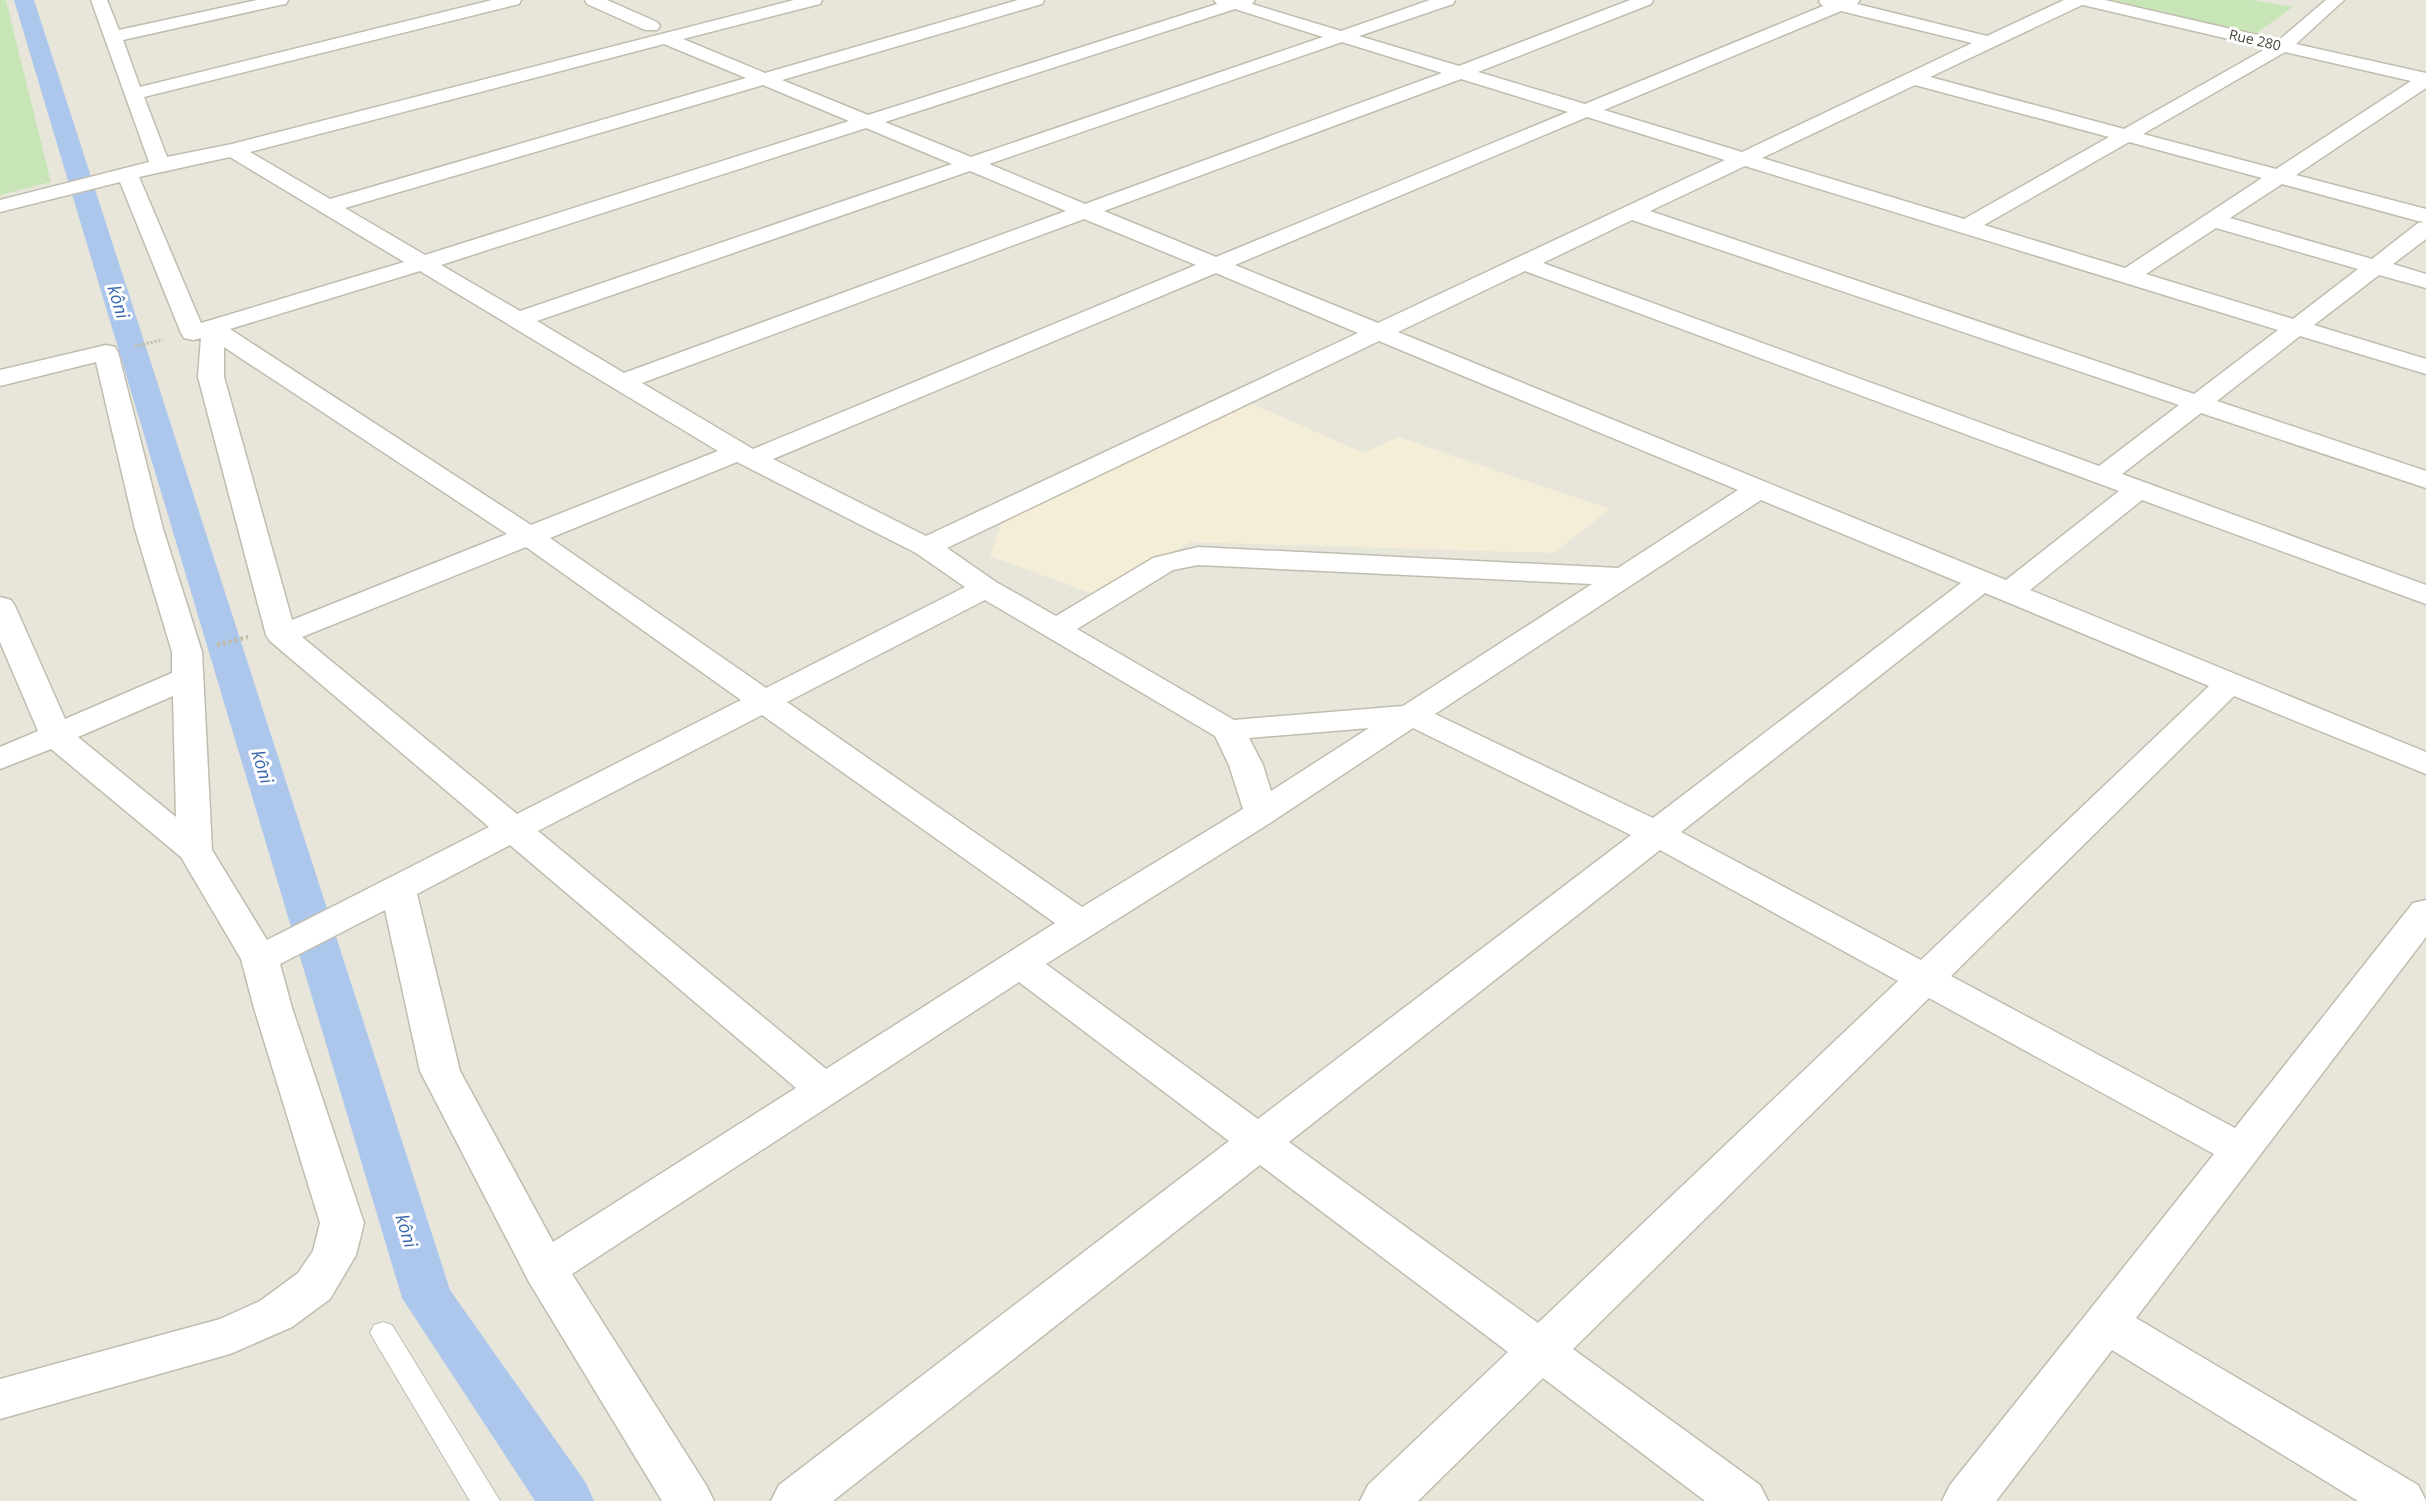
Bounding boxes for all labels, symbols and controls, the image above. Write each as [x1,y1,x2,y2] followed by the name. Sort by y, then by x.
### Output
[2227,24,2283,55] street label: Rue 280
[103,282,136,322] water label: kôni
[247,747,280,787] water label: kôni
[391,1211,424,1251] water label: kôni

